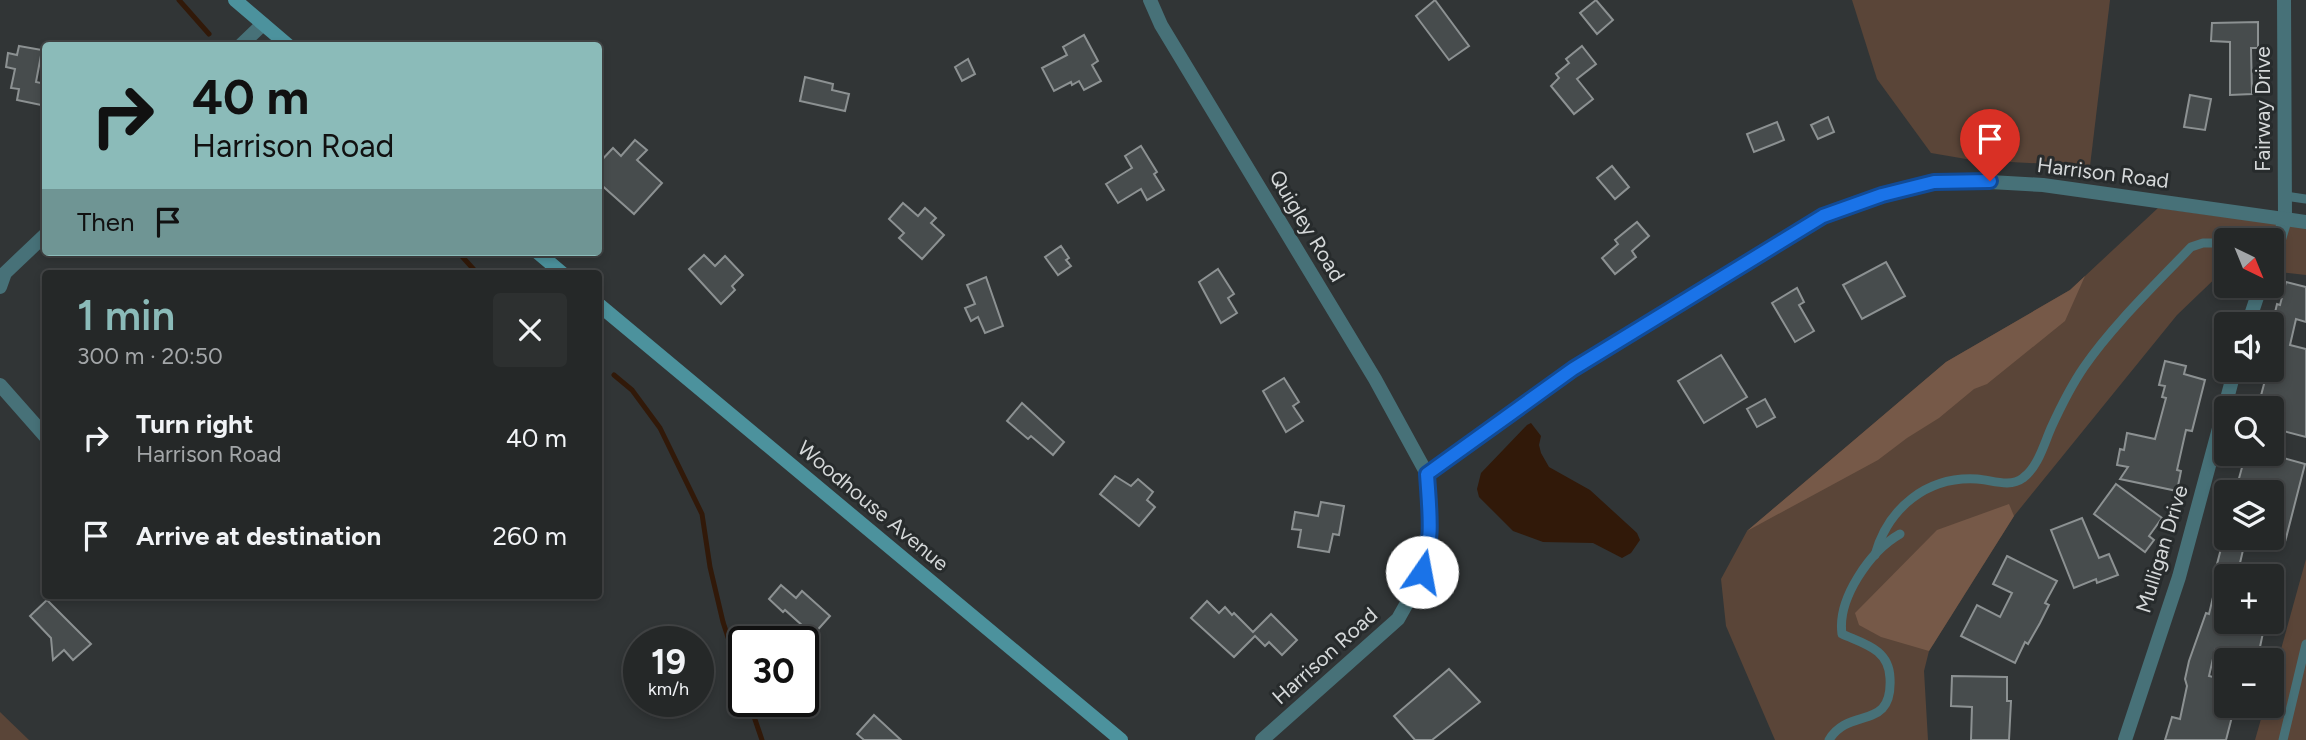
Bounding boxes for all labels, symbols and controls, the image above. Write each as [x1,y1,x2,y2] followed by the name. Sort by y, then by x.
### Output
[2250,46,2275,172] street label: Fairway Drive
[192,67,309,126] text: 40 m
[77,70,168,161] icon: right
[1960,109,2020,181] pin
[1971,120,2009,158] icon: arrive
[192,127,394,165] text: Harrison Road
[2036,152,2170,193] street label: Harrison Road
[1264,165,1351,286] street label: Quigley Road
[149,203,187,241] icon: arrive
[77,206,135,238] text: Then
[2214,228,2284,298] north arrow
[2214,228,2284,718] map controls
[77,290,175,341] text: 1 min
[493,293,567,367] button: close
[2214,312,2284,382] button: sound
[77,342,223,370] text: 300 m · 20:50
[2214,396,2284,466] button: search
[136,408,253,440] text: Turn right
[77,419,115,457] icon: right
[506,422,567,454] text: 40 m
[793,435,954,576] street label: Woodhouse Avenue
[136,440,281,468] text: Harrison Road
[2214,480,2284,550] button: layers
[2130,482,2193,616] street label: Mulligan Drive
[77,517,115,555] icon: arrive
[136,520,381,552] text: Arrive at destination
[493,520,567,552] text: 260 m
[1385,535,1459,609] position arrow
[2214,564,2284,634] button: +
[1267,602,1382,709] street label: Harrison Road
[728,626,819,717] speed limit sign: 30
[651,641,686,683] text: 19
[2214,648,2284,718] button: −
[648,678,689,700] text: km/h

